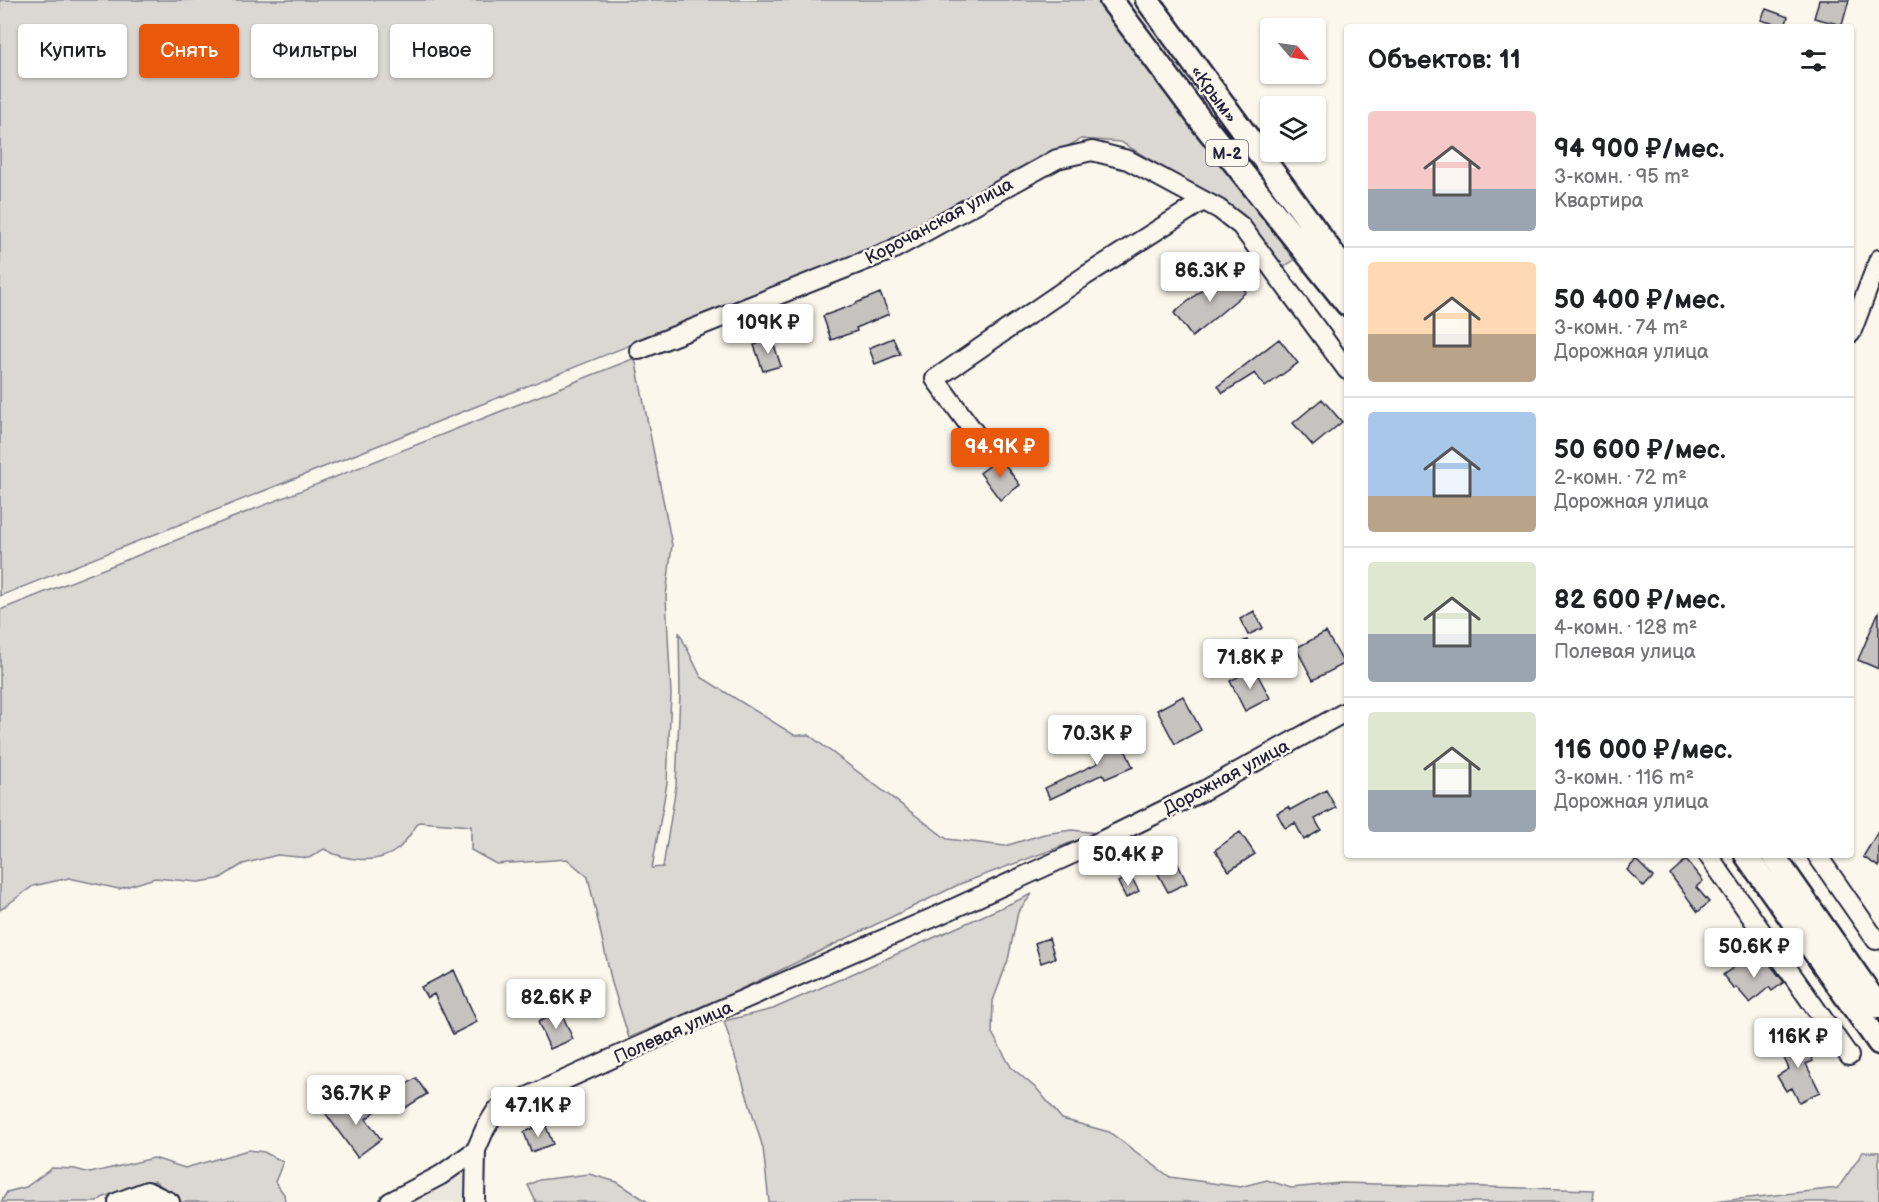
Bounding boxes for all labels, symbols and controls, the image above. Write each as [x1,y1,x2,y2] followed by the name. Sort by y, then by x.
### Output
[1260,18,1326,84] north arrow
[1260,18,1326,162] map controls
[18,24,127,78] chip: Купить
[139,24,239,78] chip: Снять
[251,24,378,78] chip: Фильтры
[390,24,493,78] chip: Новое
[1797,44,1830,77] icon: filters
[1368,45,1521,76] text: Объектов: 11
[1186,61,1242,127] street label: «Крым»
[1260,96,1326,162] button: layers
[1554,134,1724,165] text: 94 900 ₽/мес.
[1416,135,1488,207] icon: home
[1206,140,1248,166] road number: М-2
[1554,165,1689,189] text: 3-комн. · 95 m²
[862,173,1017,269] street label: Корочанская улица
[1554,189,1644,213] text: Квартира
[1155,252,1265,303] pin: 86.3K ₽
[1175,259,1245,283] text: 86.3K ₽
[1554,285,1725,316] text: 50 400 ₽/мес.
[1416,286,1488,358] icon: home
[719,304,817,355] pin: 109K ₽
[736,311,800,335] text: 109K ₽
[1554,316,1688,340] text: 3-комн. · 74 m²
[1554,340,1709,364] text: Дорожная улица
[945,428,1055,479] pin: 94.9K ₽
[965,435,1035,459] text: 94.9K ₽
[1554,435,1726,466] text: 50 600 ₽/мес.
[1416,436,1488,508] icon: home
[1554,466,1687,490] text: 2-комн. · 72 m²
[1554,490,1709,514] text: Дорожная улица
[1554,585,1726,616] text: 82 600 ₽/мес.
[1416,586,1488,658] icon: home
[1554,616,1697,640] text: 4-комн. · 128 m²
[1195,639,1305,690] pin: 71.8K ₽
[1554,640,1696,664] text: Полевая улица
[1217,646,1283,670] text: 71.8K ₽
[1042,715,1152,766] pin: 70.3K ₽
[1062,722,1132,746] text: 70.3K ₽
[1160,735,1293,819] street label: Дорожная улица
[1554,735,1733,766] text: 116 000 ₽/мес.
[1416,736,1488,808] icon: home
[1554,766,1694,790] text: 3-комн. · 116 m²
[1554,790,1709,814] text: Дорожная улица
[1073,836,1183,887] pin: 50.4K ₽
[1093,843,1163,867] text: 50.4K ₽
[1699,928,1809,979] pin: 50.6K ₽
[1718,935,1790,959] text: 50.6K ₽
[501,979,611,1030] pin: 82.6K ₽
[520,986,592,1010] text: 82.6K ₽
[611,997,736,1068] street label: Полевая улица
[1749,1018,1847,1069] pin: 116K ₽
[1768,1025,1828,1049] text: 116K ₽
[301,1075,411,1126] pin: 36.7K ₽
[321,1082,391,1106] text: 36.7K ₽
[483,1087,593,1138] pin: 47.1K ₽
[505,1094,571,1118] text: 47.1K ₽

